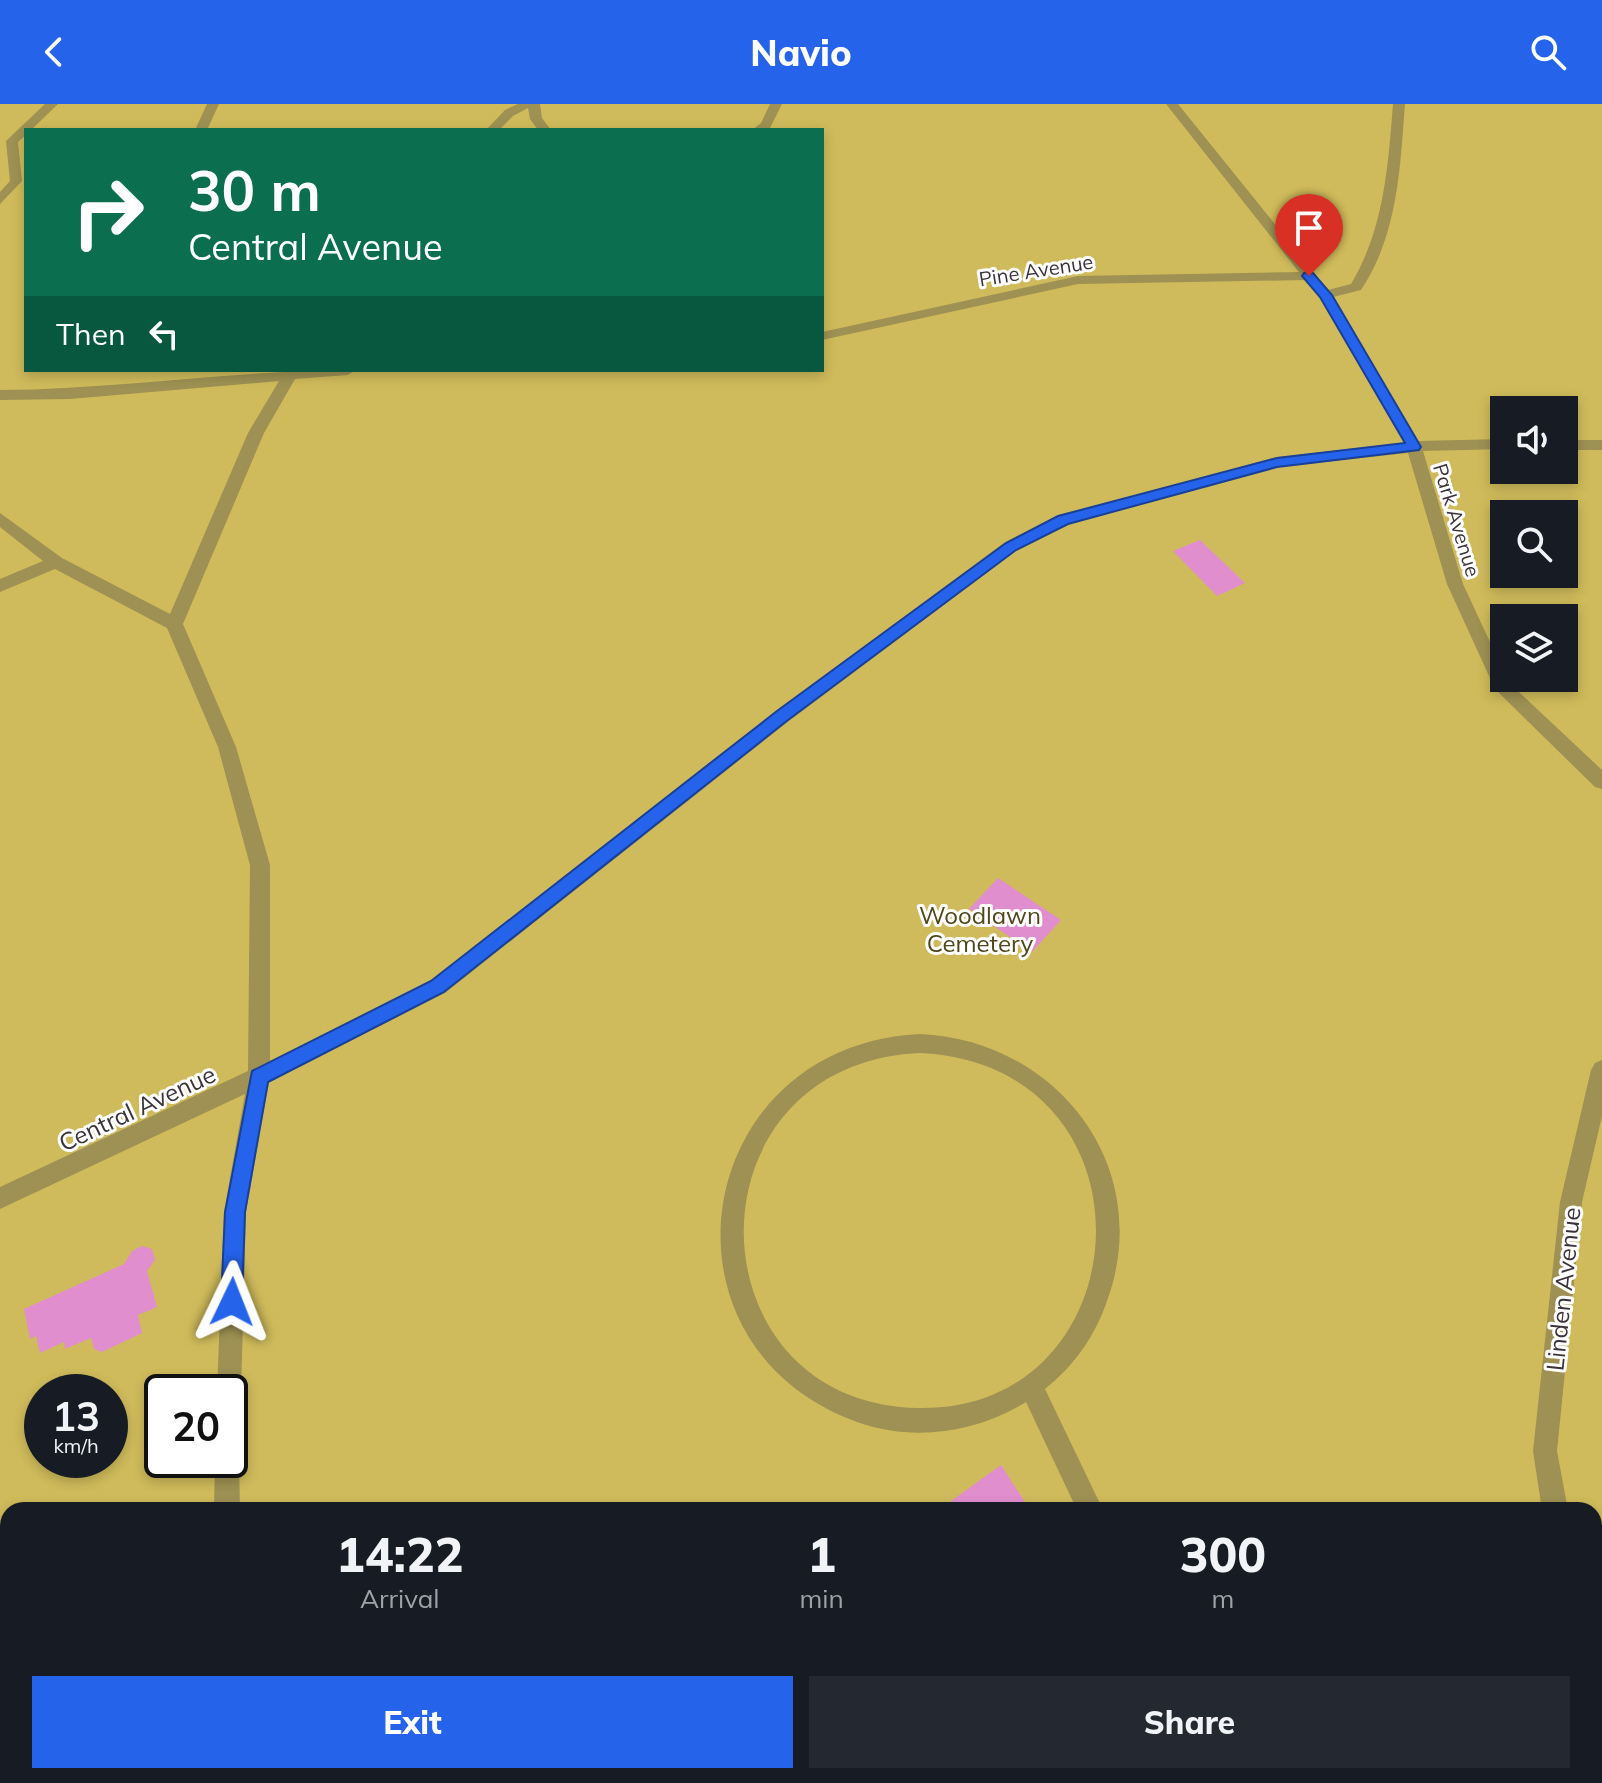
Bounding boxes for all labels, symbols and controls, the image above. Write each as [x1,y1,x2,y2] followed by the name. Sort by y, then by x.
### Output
[32,30,76,74] icon: back
[750,30,852,75] text: Navio
[1526,30,1570,74] icon: search
[188,155,321,225] text: 30 m
[56,160,160,264] icon: right
[1275,194,1343,276] pin
[1287,206,1331,250] icon: arrive
[188,224,443,269] text: Central Avenue
[977,249,1095,291] street label: Pine Avenue
[142,312,186,356] icon: left
[56,315,126,353] text: Then
[1490,396,1578,692] map controls
[1490,396,1578,484] button: sound
[1428,460,1486,580] street label: Park Avenue
[1490,500,1578,588] button: search
[1490,604,1578,692] button: layers
[919,900,1041,958] park label: Woodlawn Cemetery
[54,1059,220,1157] street label: Central Avenue
[1539,1206,1587,1372] street label: Linden Avenue
[190,1260,274,1344] position arrow
[144,1374,248,1478] speed limit sign: 20
[52,1391,100,1441] text: 13
[53,1433,99,1458] text: km/h
[336,1524,464,1584] text: 14:22
[807,1524,836,1584] text: 1
[1180,1524,1266,1584] text: 300
[360,1582,440,1615] text: Arrival
[800,1582,844,1615] text: min
[1211,1582,1234,1615] text: m
[32,1676,793,1768] button: Exit
[809,1676,1570,1768] button: Share

